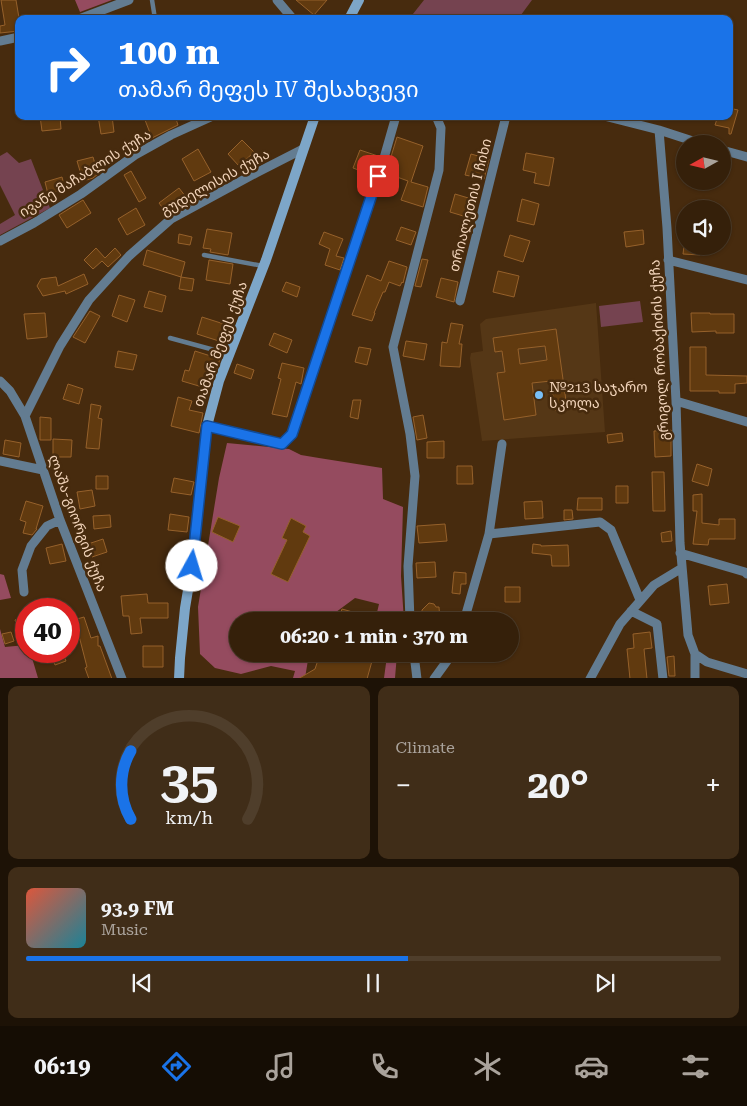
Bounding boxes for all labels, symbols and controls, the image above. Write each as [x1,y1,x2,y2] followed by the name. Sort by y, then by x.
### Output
[118,32,219,73] text: 100 m
[35,35,100,100] icon: right
[118,77,419,102] text: თამარ მეფეს IV შესახვევი
[16,126,154,221] street label: ივანე მაჩაბლის ქუჩა
[676,135,731,190] north arrow
[676,135,731,255] map controls
[446,137,495,273] street label: თრიალეთის I ჩიხი
[158,145,273,219] street label: გუდელისის ქუჩა
[357,155,399,197] pin
[364,162,392,190] icon: arrive
[676,200,731,255] button: sound
[646,259,673,441] street label: გრიგოლ რობაქიძის ქუჩა
[190,279,251,409] street label: თამარ მეფეს ქუჩა
[549,379,648,412] place label: №213 საჯარო სკოლა
[533,389,545,401] marker: №213 საჯარო სკოლა
[45,452,110,594] street label: ლაშა-გიორგის ქუჩა
[165,539,217,591] position arrow
[15,598,80,663] speed limit sign: 40
[280,625,468,648] text: 06:20 · 1 min · 370 m
[396,738,455,757] text: Climate
[160,750,218,811] text: 35
[528,763,589,807] text: 20°
[396,769,411,802] text: −
[705,769,721,802] text: +
[165,807,213,828] text: km/h
[101,897,174,920] text: 93.9 FM
[101,920,148,939] text: Music
[128,969,156,997] icon: previous
[359,969,387,997] icon: pause
[591,969,619,997] icon: next
[159,1049,194,1084] icon: directions
[263,1049,298,1084] icon: music
[367,1049,402,1084] icon: phone
[470,1049,505,1084] icon: climate
[574,1049,609,1084] icon: car
[678,1049,713,1084] icon: filters
[34,1054,91,1079] text: 06:19

